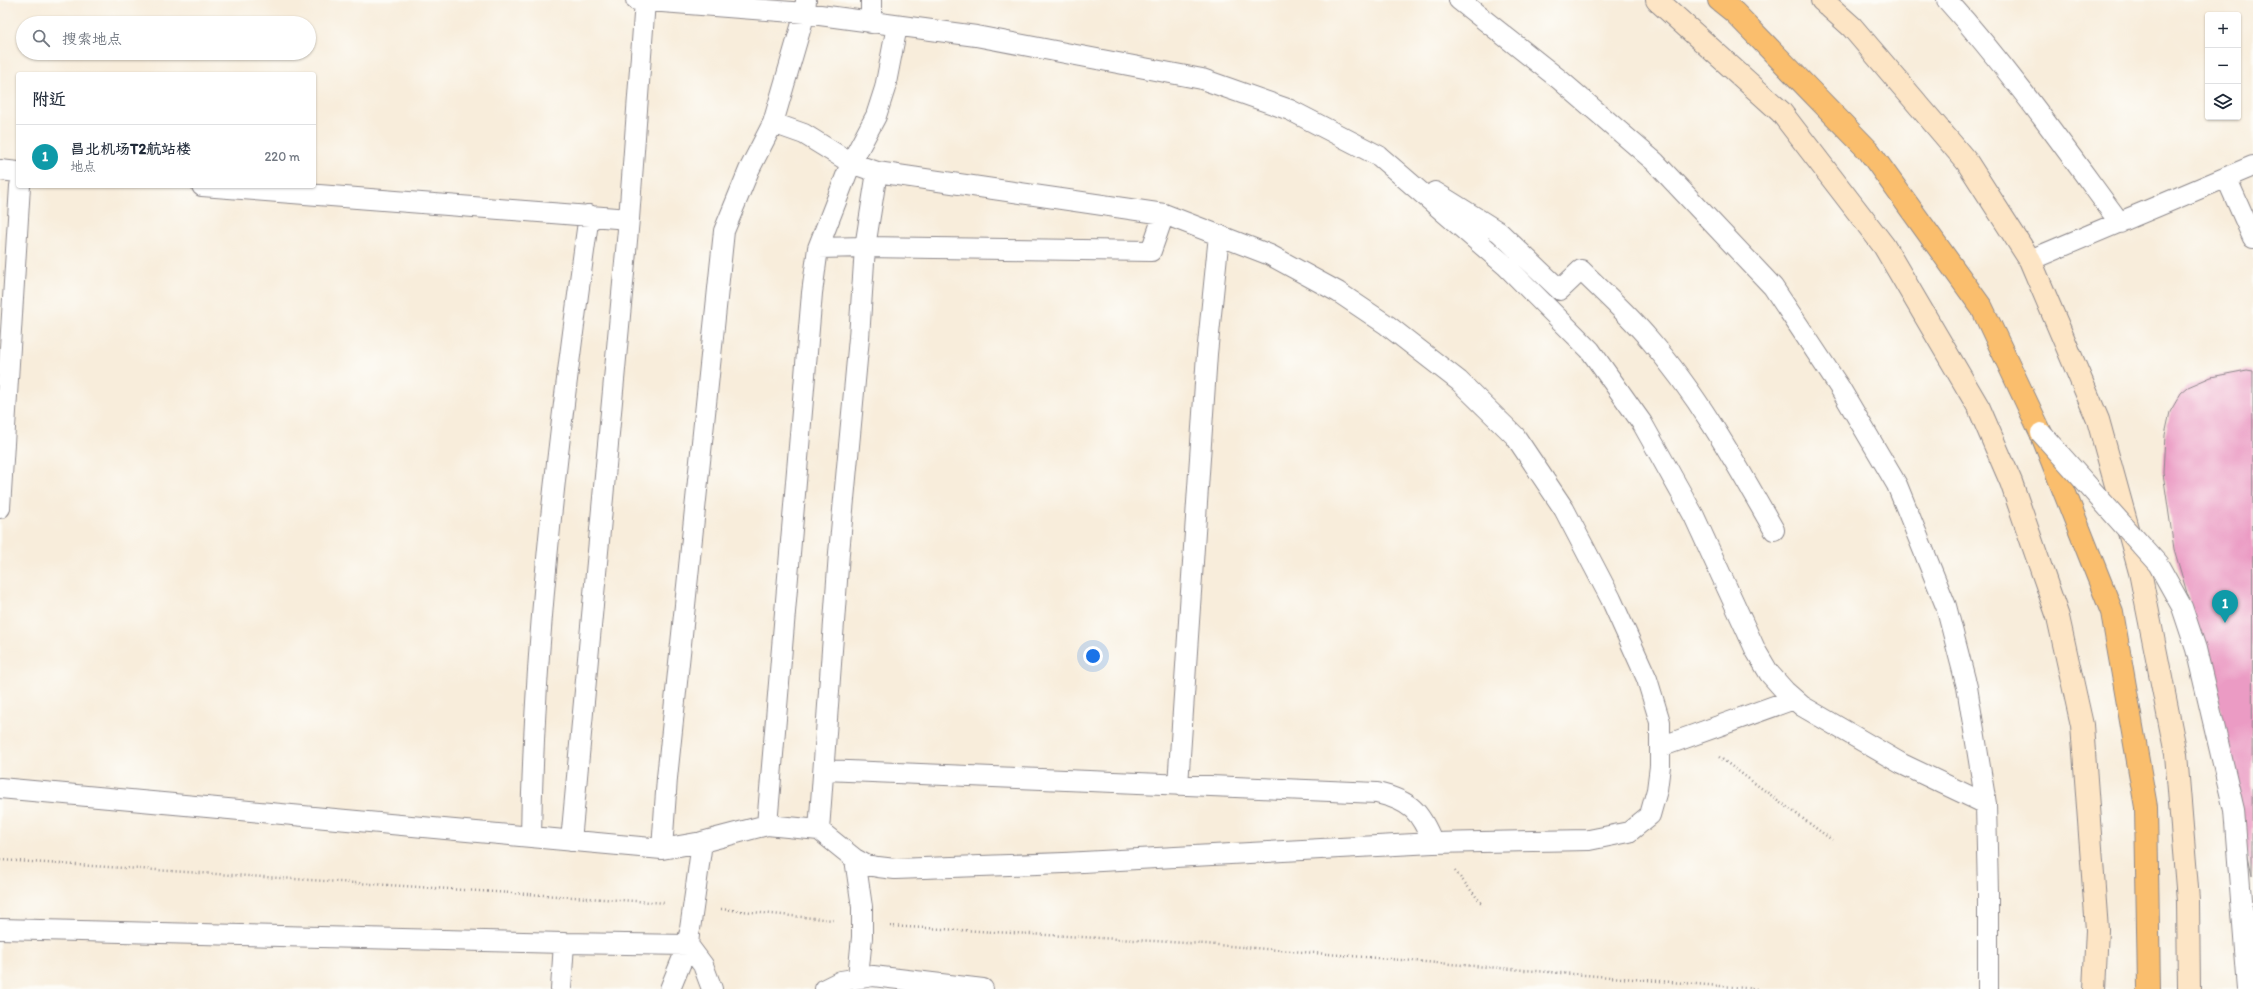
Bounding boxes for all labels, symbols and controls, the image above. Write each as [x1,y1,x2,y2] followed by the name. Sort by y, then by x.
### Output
[2205,12,2241,120] map controls
[2205,12,2241,48] button: +
[16,16,316,60] search box
[30,27,52,49] icon: search
[62,30,122,48] text: 搜索地点
[2205,48,2241,84] button: −
[2205,84,2241,120] button: layers
[32,89,66,109] text: 附近
[70,140,191,158] text: 昌北机场T2航站楼
[42,149,48,164] text: 1
[264,149,300,164] text: 220 m
[70,159,96,174] text: 地点
[2212,590,2238,623] pin: 1
[1083,646,1103,666] your location

